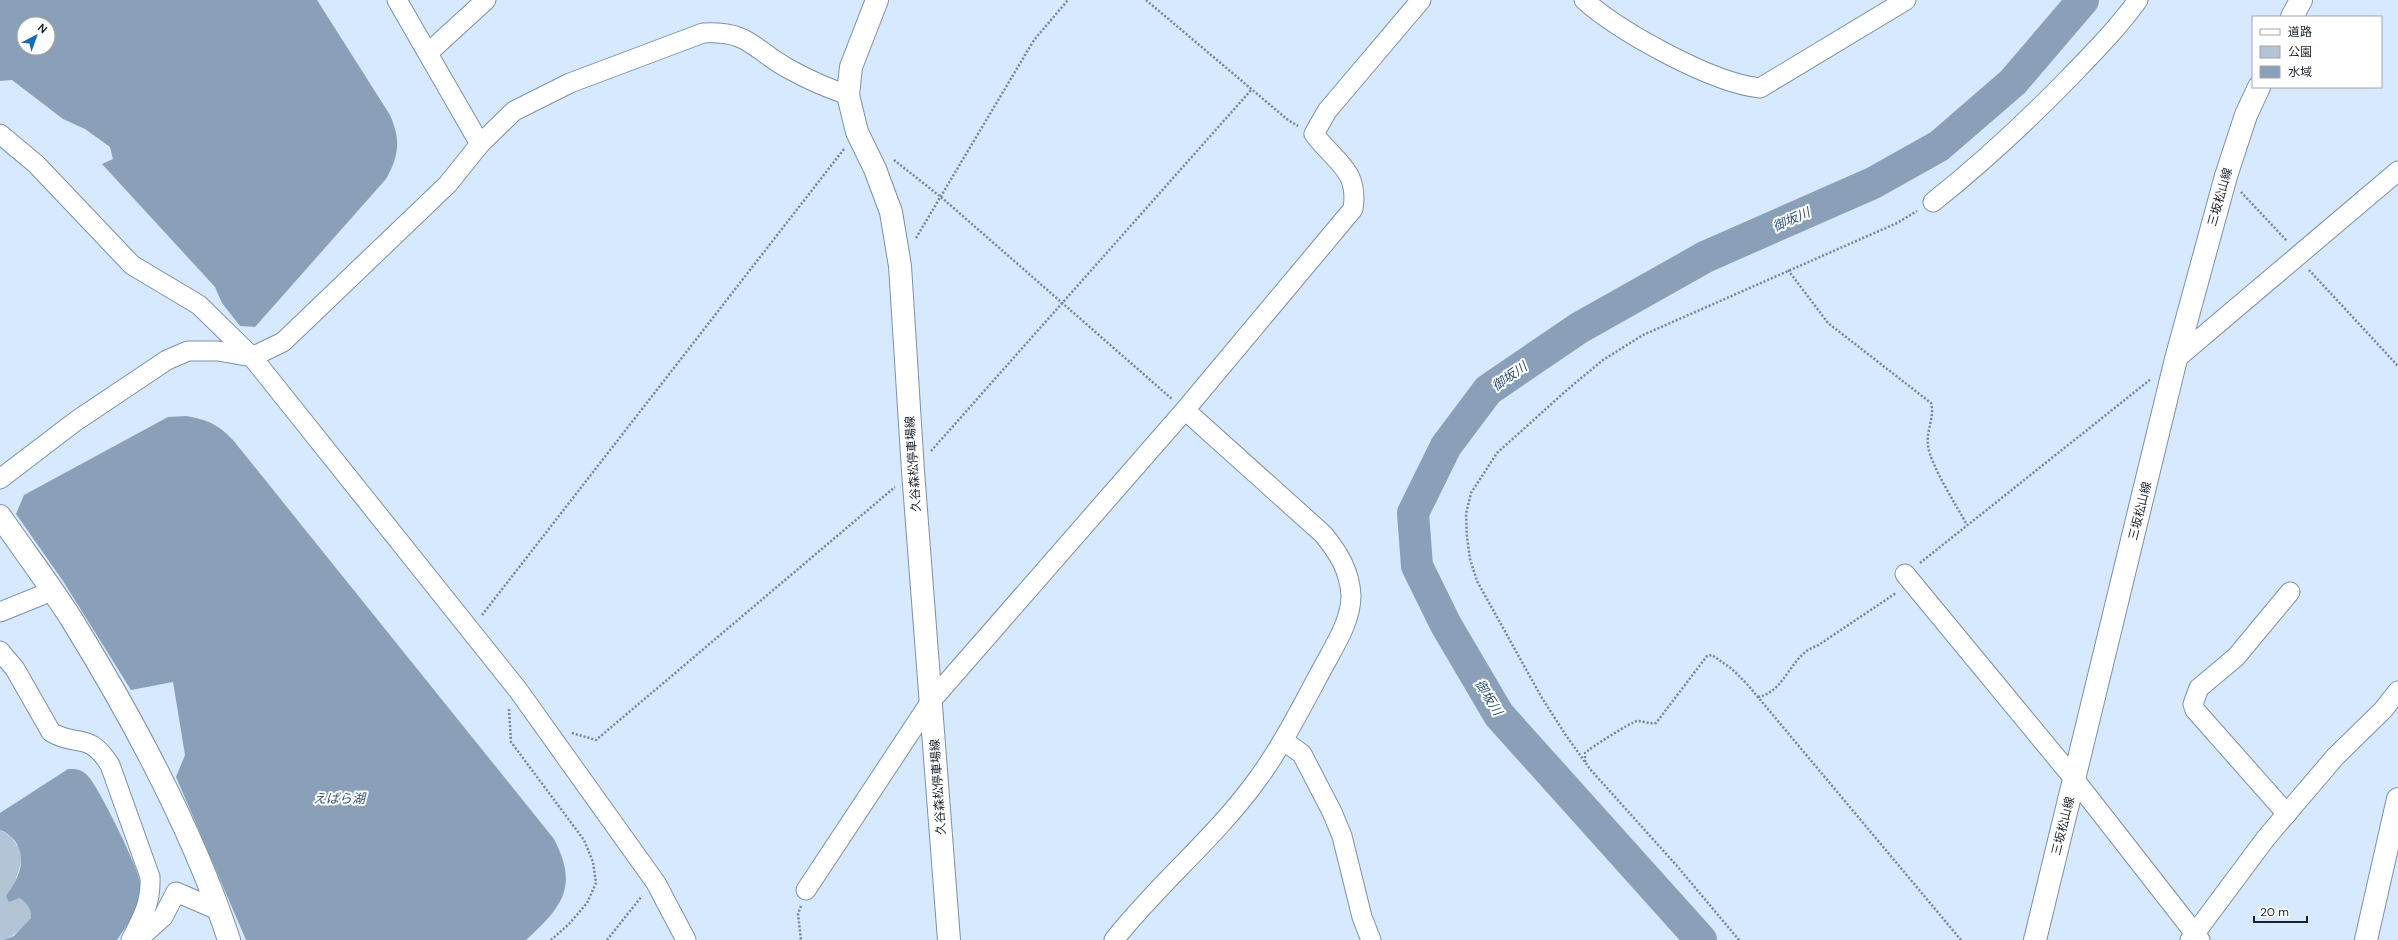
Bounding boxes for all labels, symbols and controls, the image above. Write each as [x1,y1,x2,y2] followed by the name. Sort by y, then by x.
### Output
[16,16,56,56] north arrow
[2252,16,2382,88] legend
[35,21,50,36] text: N
[2288,24,2312,40] text: 道路
[2288,44,2312,60] text: 公園
[2288,64,2312,80] text: 水域
[2204,166,2236,228] street label: 三坂松山線
[1770,203,1814,235] water label: 御坂川
[1488,357,1532,395] water label: 御坂川
[902,416,924,512] street label: 久谷森松停車場線
[2125,480,2155,542] street label: 三坂松山線
[1471,676,1507,720] water label: 御坂川
[927,739,949,835] street label: 久谷森松停車場線
[313,790,367,807] water label: えばら湖
[2048,795,2078,857] street label: 三坂松山線
[2254,898,2307,924] scale bar
[2260,904,2289,920] text: 20 m

